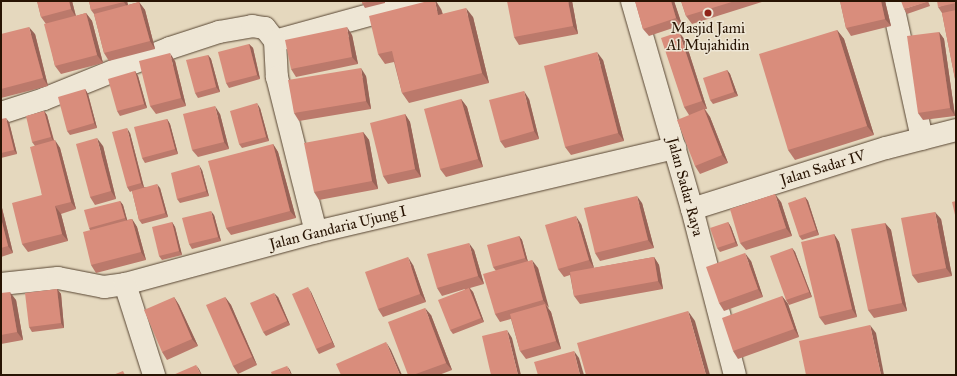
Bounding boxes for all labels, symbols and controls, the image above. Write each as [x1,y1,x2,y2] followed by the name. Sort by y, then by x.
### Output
[703,8,713,18] marker: Masjid Jami Al Mujahidin
[667,19,749,54] place label: Masjid Jami Al Mujahidin
[663,136,707,238] street label: Jalan Sadar Raya
[778,146,868,190] street label: Jalan Sadar IV
[268,202,408,254] street label: Jalan Gandaria Ujung I

